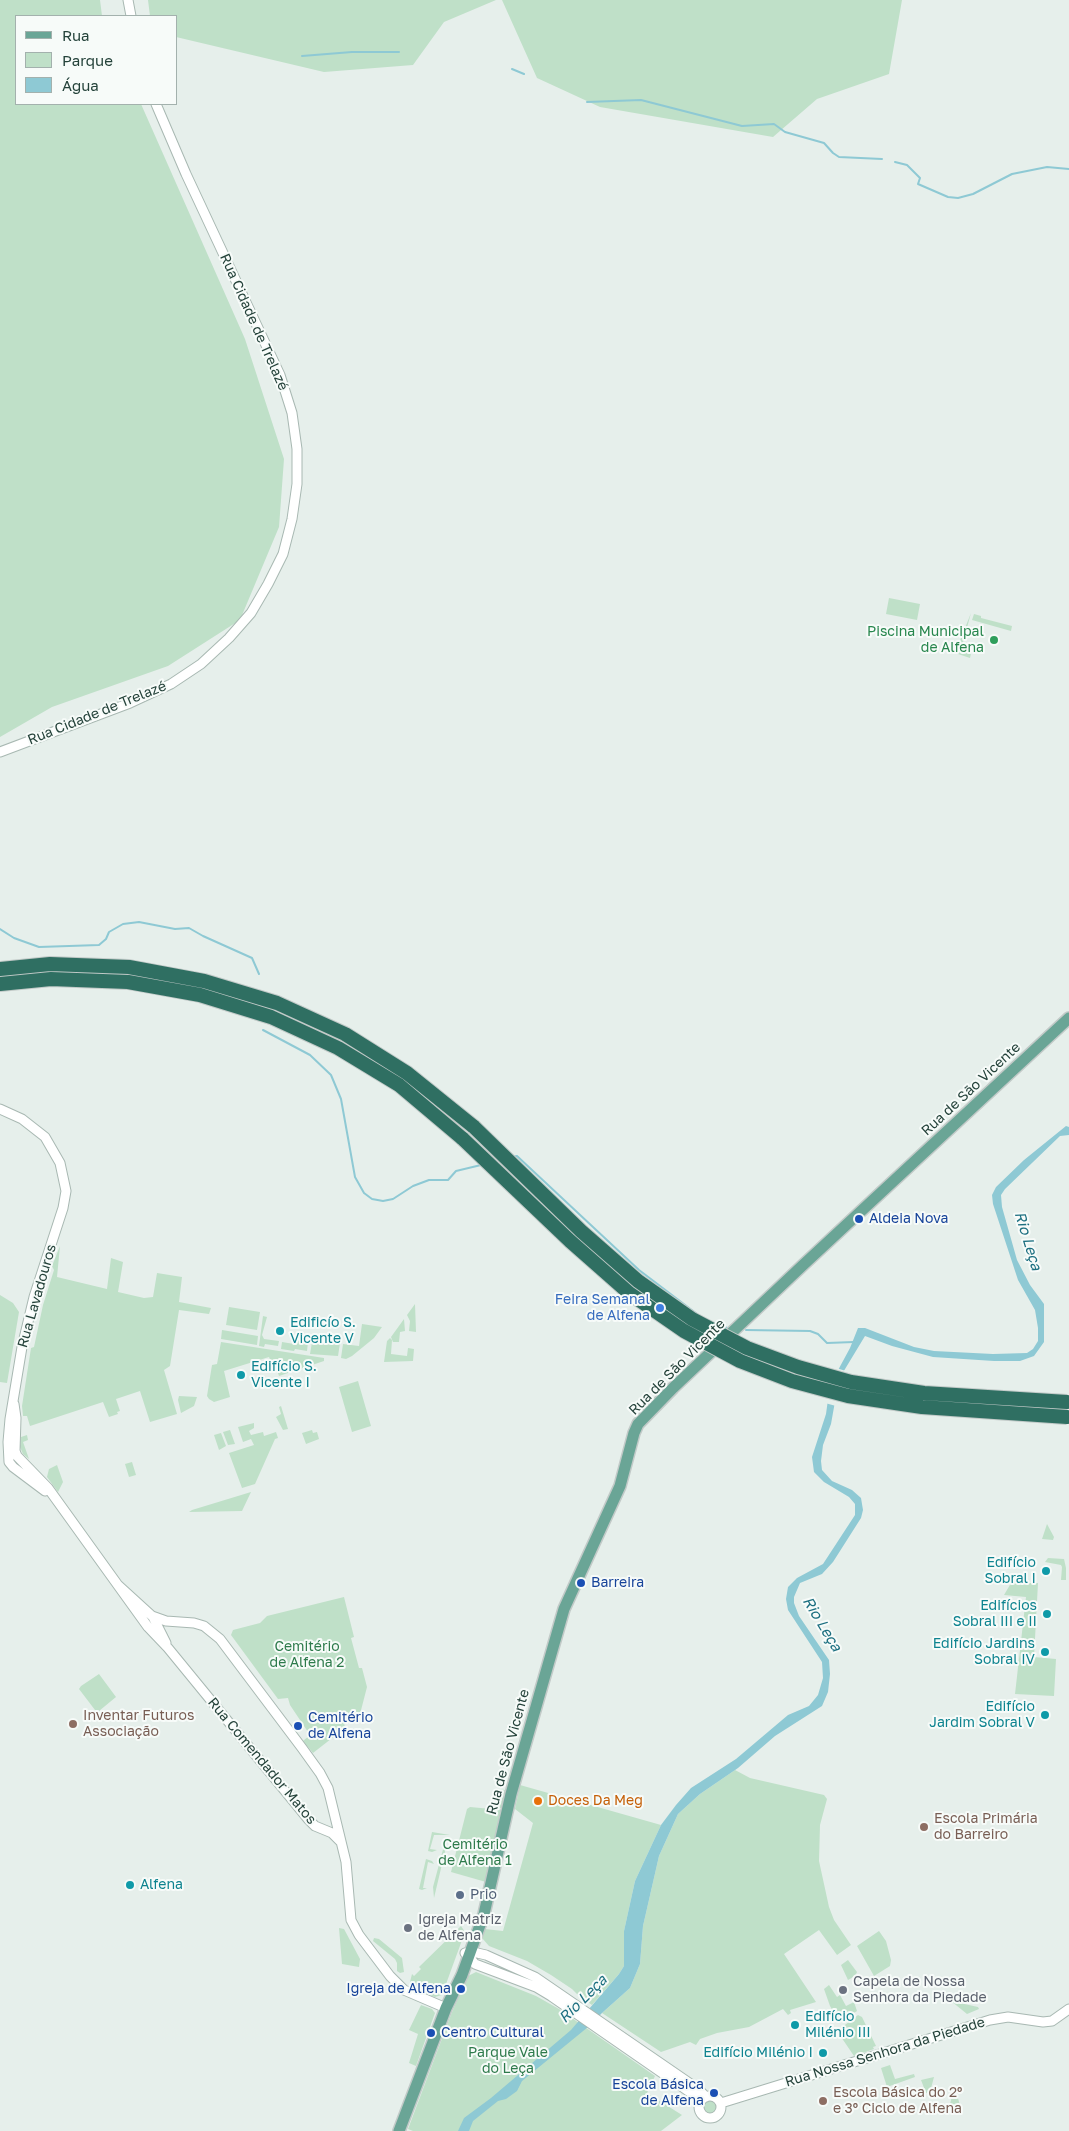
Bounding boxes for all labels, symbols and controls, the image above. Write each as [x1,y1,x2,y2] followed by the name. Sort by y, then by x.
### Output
[15,15,178,105] legend
[62,26,89,44] text: Rua
[62,51,113,69] text: Parque
[62,76,99,94] text: Água
[216,251,292,393] street label: Rua Cidade de Trelazé
[867,624,984,656] place label: Piscina Municipal de Alfena
[988,634,1000,646] marker: Piscina Municipal de Alfena
[25,678,169,748] street label: Rua Cidade de Trelazé
[918,1039,1024,1139] street label: Rua de São Vicente
[1011,1209,1045,1273] water label: Rio Leça
[869,1211,948,1227] place label: Aldeia Nova
[853,1213,865,1225] marker: Aldeia Nova
[14,1242,60,1350] street label: Rua Lavadouros
[555,1292,650,1324] place label: Feira Semanal de Alfena
[654,1302,666,1314] marker: Feira Semanal de Alfena
[290,1315,356,1348] place label: Edificío S. Vicente V
[625,1315,729,1419] street label: Rua de São Vicente
[274,1325,286,1337] marker: Edificío S. Vicente V
[251,1359,317,1391] place label: Edifício S. Vicente I
[235,1369,247,1381] marker: Edifício S. Vicente I
[984,1555,1036,1588] place label: Edifício Sobral I
[1040,1565,1052,1577] marker: Edifício Sobral I
[591,1575,644,1591] place label: Barreira
[575,1577,587,1589] marker: Barreira
[799,1593,845,1655] water label: Rio Leça
[953,1598,1037,1630] place label: Edifícios Sobral III e II
[1041,1608,1053,1620] marker: Edifícios Sobral III e II
[933,1636,1035,1668] place label: Edifício Jardins Sobral IV
[270,1639,344,1671] park label: Cemitério de Alfena 2
[1039,1646,1051,1658] marker: Edifício Jardins Sobral IV
[483,1687,533,1817] street label: Rua de São Vicente
[204,1694,320,1828] street label: Rua Comendador Matos
[929,1699,1035,1731] place label: Edifício Jardim Sobral V
[83,1708,194,1740] place label: Inventar Futuros Associação
[1039,1709,1051,1721] marker: Edifício Jardim Sobral V
[308,1710,373,1742] place label: Cemitério de Alfena
[67,1718,79,1730] marker: Inventar Futuros Associação
[292,1720,304,1732] marker: Cemitério de Alfena
[548,1793,643,1809] place label: Doces Da Meg
[532,1795,544,1807] marker: Doces Da Meg
[934,1811,1038,1844] place label: Escola Primária do Barreiro
[918,1821,930,1833] marker: Escola Primária do Barreiro
[438,1837,512,1870] park label: Cemitério de Alfena 1
[140,1877,183,1893] place label: Alfena
[124,1879,136,1891] marker: Alfena
[470,1887,497,1903] place label: Prio
[454,1889,466,1901] marker: Prio
[418,1912,501,1944] place label: Igreja Matriz de Alfena
[402,1922,414,1934] marker: Igreja Matriz de Alfena
[555,1971,611,2027] water label: Rio Leça
[853,1974,987,2006] place label: Capela de Nossa Senhora da Piedade
[346,1981,451,1997] place label: Igreja de Alfena
[455,1983,467,1995] marker: Igreja de Alfena
[837,1984,849,1996] marker: Capela de Nossa Senhora da Piedade
[805,2009,871,2041] place label: Edifício Milénio III
[783,2014,987,2090] street label: Rua Nossa Senhora da Piedade
[789,2019,801,2031] marker: Edifício Milénio III
[441,2025,544,2041] place label: Centro Cultural
[425,2027,437,2039] marker: Centro Cultural
[468,2045,548,2078] park label: Parque Vale do Leça
[703,2045,813,2061] place label: Edifício Milénio I
[817,2047,829,2059] marker: Edifício Milénio I
[612,2077,704,2110] place label: Escola Básica de Alfena
[833,2085,962,2118] place label: Escola Básica do 2º e 3º Ciclo de Alfena
[708,2087,720,2099] marker: Escola Básica de Alfena
[817,2095,829,2107] marker: Escola Básica do 2º e 3º Ciclo de Alfena

